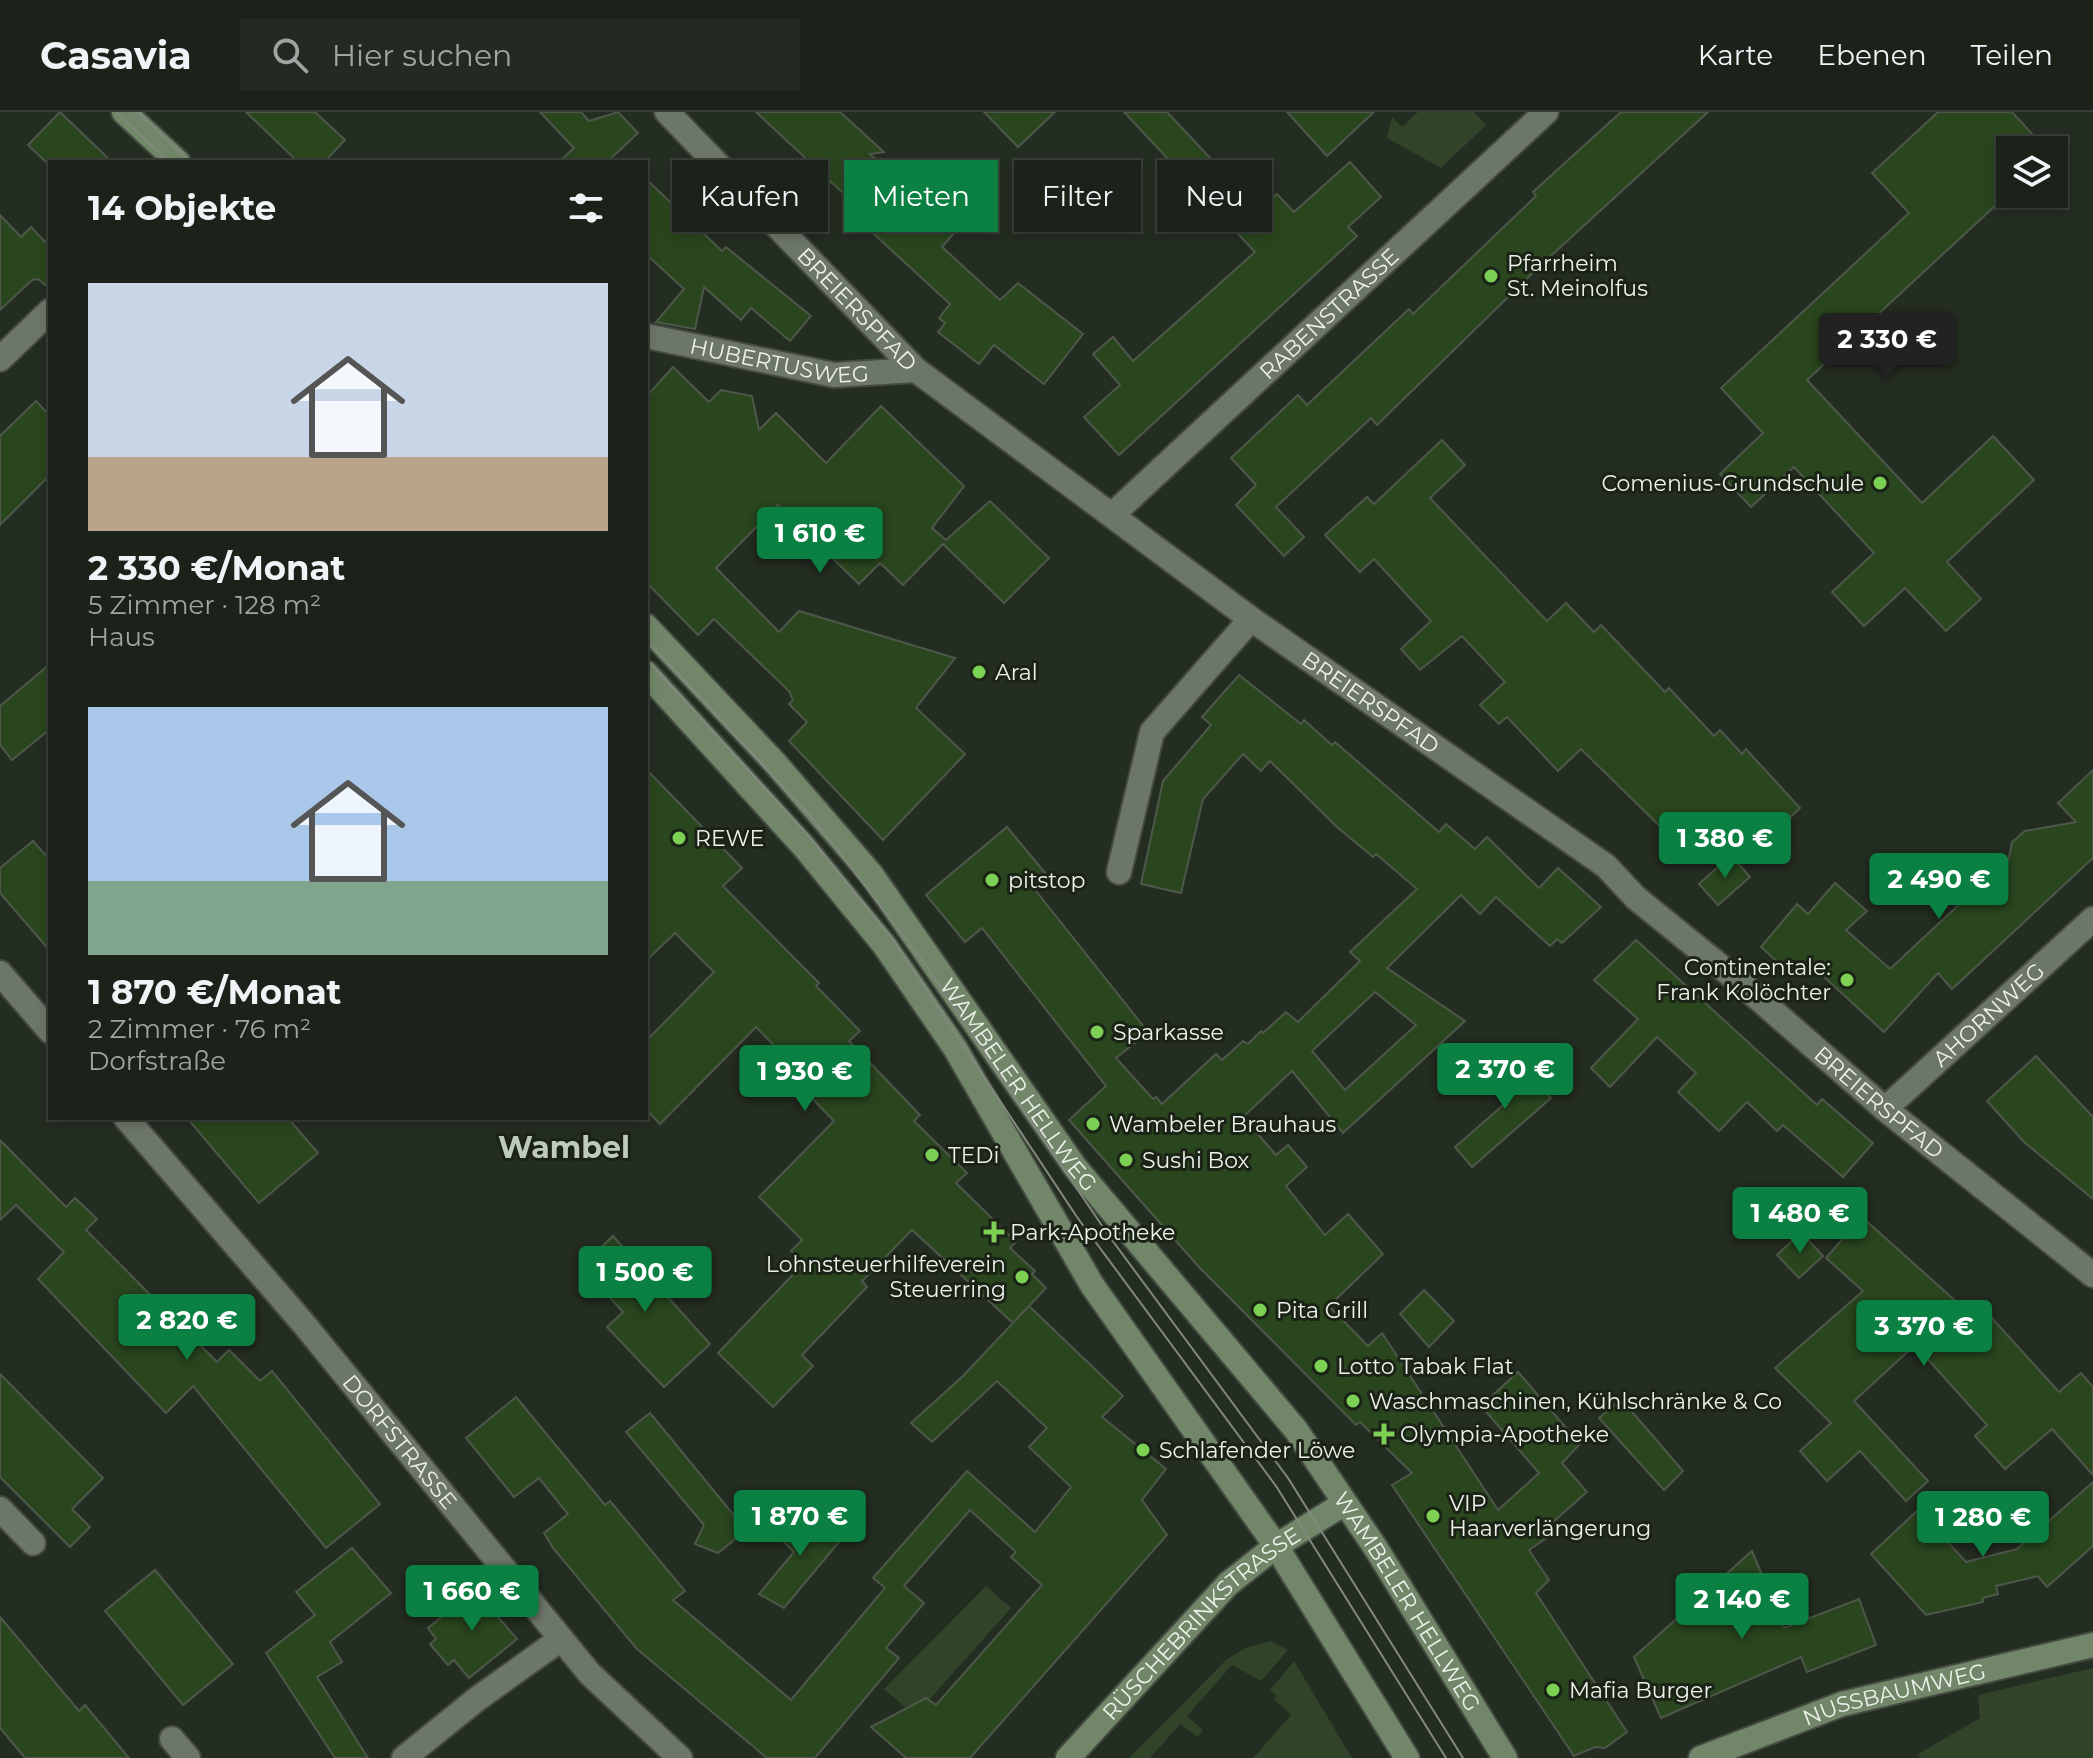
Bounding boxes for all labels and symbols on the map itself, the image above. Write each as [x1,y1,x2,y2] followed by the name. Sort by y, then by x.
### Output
[792,242,923,376] street label: BREIERSPFAD
[1254,242,1404,385] street label: RABENSTRASSE
[1507,250,1648,302] place label: Pfarrheim St. Meinolfus
[1482,267,1500,285] marker: Pfarrheim St. Meinolfus
[1813,313,1961,381] pin: 2 330 €
[688,332,869,389] street label: HUBERTUSWEG
[1601,470,1864,497] place label: Comenius-Grundschule
[1871,474,1889,492] marker: Comenius-Grundschule
[746,507,894,575] pin: 1 610 €
[1297,645,1445,759] street label: BREIERSPFAD
[995,659,1038,686] place label: Aral
[970,663,988,681] marker: Aral
[1651,812,1799,880] pin: 1 380 €
[695,825,764,852] place label: REWE
[670,829,688,847] marker: REWE
[1865,853,2013,921] pin: 2 490 €
[1008,867,1086,894] place label: pitstop
[983,871,1001,889] marker: pitstop
[1656,954,1831,1006] place label: Continentale: Frank Kolöchter
[1927,957,2050,1072] street label: AHORNWEG
[1838,971,1856,989] marker: Continentale: Frank Kolöchter
[934,973,1103,1197] street label: WAMBELER HELLWEG
[1113,1019,1224,1046] place label: Sparkasse
[1088,1023,1106,1041] marker: Sparkasse
[1809,1040,1949,1164] street label: BREIERSPFAD
[1431,1043,1579,1111] pin: 2 370 €
[731,1045,879,1113] pin: 1 930 €
[1109,1111,1336,1138] place label: Wambeler Brauhaus
[1084,1115,1102,1133] marker: Wambeler Brauhaus
[498,1129,630,1166] district label: Wambel
[948,1142,999,1169] place label: TEDi
[923,1146,941,1164] marker: TEDi
[1142,1147,1250,1174] place label: Sushi Box
[1117,1151,1135,1169] marker: Sushi Box
[1726,1187,1874,1255] pin: 1 480 €
[1010,1219,1175,1246] place label: Park-Apotheke
[985,1223,1003,1241] marker: Park-Apotheke
[571,1246,719,1314] pin: 1 500 €
[766,1251,1006,1303] place label: Lohnsteuerhilfeverein Steuerring
[1013,1268,1031,1286] marker: Lohnsteuerhilfeverein Steuerring
[113,1294,261,1362] pin: 2 820 €
[1276,1297,1368,1324] place label: Pita Grill
[1850,1300,1998,1368] pin: 3 370 €
[1251,1301,1269,1319] marker: Pita Grill
[1337,1353,1514,1380] place label: Lotto Tabak Flat
[1312,1357,1330,1375] marker: Lotto Tabak Flat
[337,1369,463,1514] street label: DORFSTRASSE
[1369,1388,1782,1415] place label: Waschmaschinen, Kühlschränke & Co
[1344,1392,1362,1410] marker: Waschmaschinen, Kühlschränke & Co
[1400,1421,1609,1448] place label: Olympia-Apotheke
[1375,1425,1393,1443] marker: Olympia-Apotheke
[1159,1437,1355,1464] place label: Schlafender Löwe
[1134,1441,1152,1459] marker: Schlafender Löwe
[1328,1487,1486,1716] street label: WAMBELER HELLWEG
[726,1490,874,1558] pin: 1 870 €
[1449,1490,1651,1542] place label: VIP Haarverlängerung
[1909,1491,2057,1559] pin: 1 280 €
[1424,1507,1442,1525] marker: VIP Haarverlängerung
[1096,1521,1305,1726] street label: RÜSCHEBRINKSTRASSE
[398,1565,546,1633] pin: 1 660 €
[1668,1573,1816,1641] pin: 2 140 €
[1799,1657,1988,1731] street label: NUSSBAUMWEG
[1569,1677,1712,1704] place label: Mafia Burger
[1544,1681,1562,1699] marker: Mafia Burger

